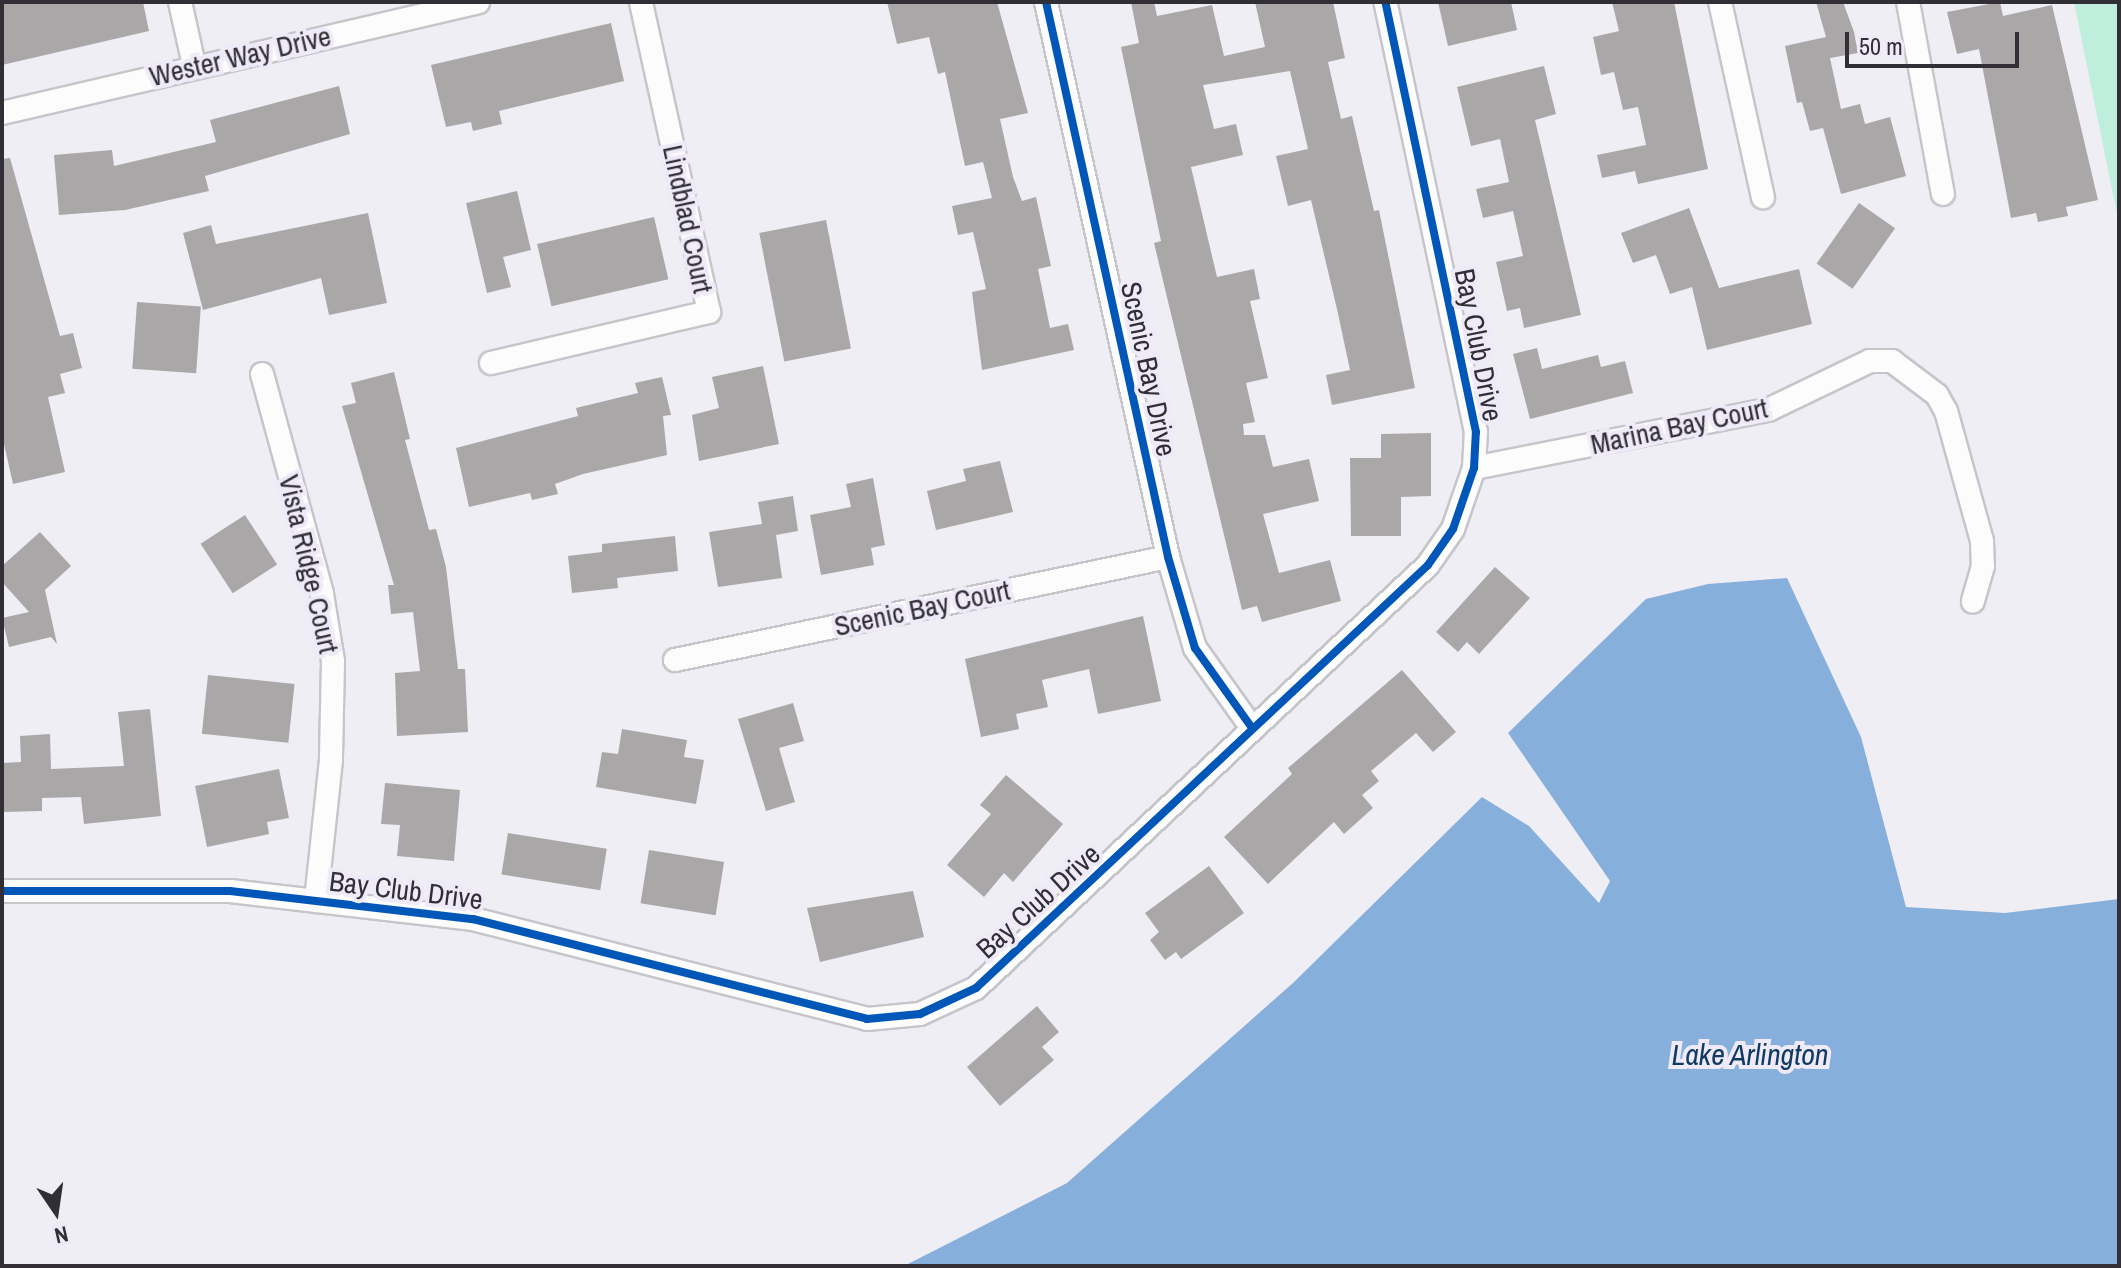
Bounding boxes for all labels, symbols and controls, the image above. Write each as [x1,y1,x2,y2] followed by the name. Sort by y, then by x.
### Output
[1849,16,2023,66] scale bar
[146,19,334,93] street label: Wester Way Drive
[1859,30,1903,62] text: 50 m
[656,142,720,296] street label: Lindblad Court
[1448,266,1510,424] street label: Bay Club Drive
[1114,279,1184,459] street label: Scenic Bay Drive
[1588,391,1770,461] street label: Marina Bay Court
[272,471,346,657] street label: Vista Ridge Court
[831,573,1013,643] street label: Scenic Bay Court
[969,837,1107,965] street label: Bay Club Drive
[327,864,485,916] street label: Bay Club Drive
[1671,1036,1829,1072] water label: Lake Arlington
[16,1172,96,1252] north arrow
[52,1219,71,1251] text: N

